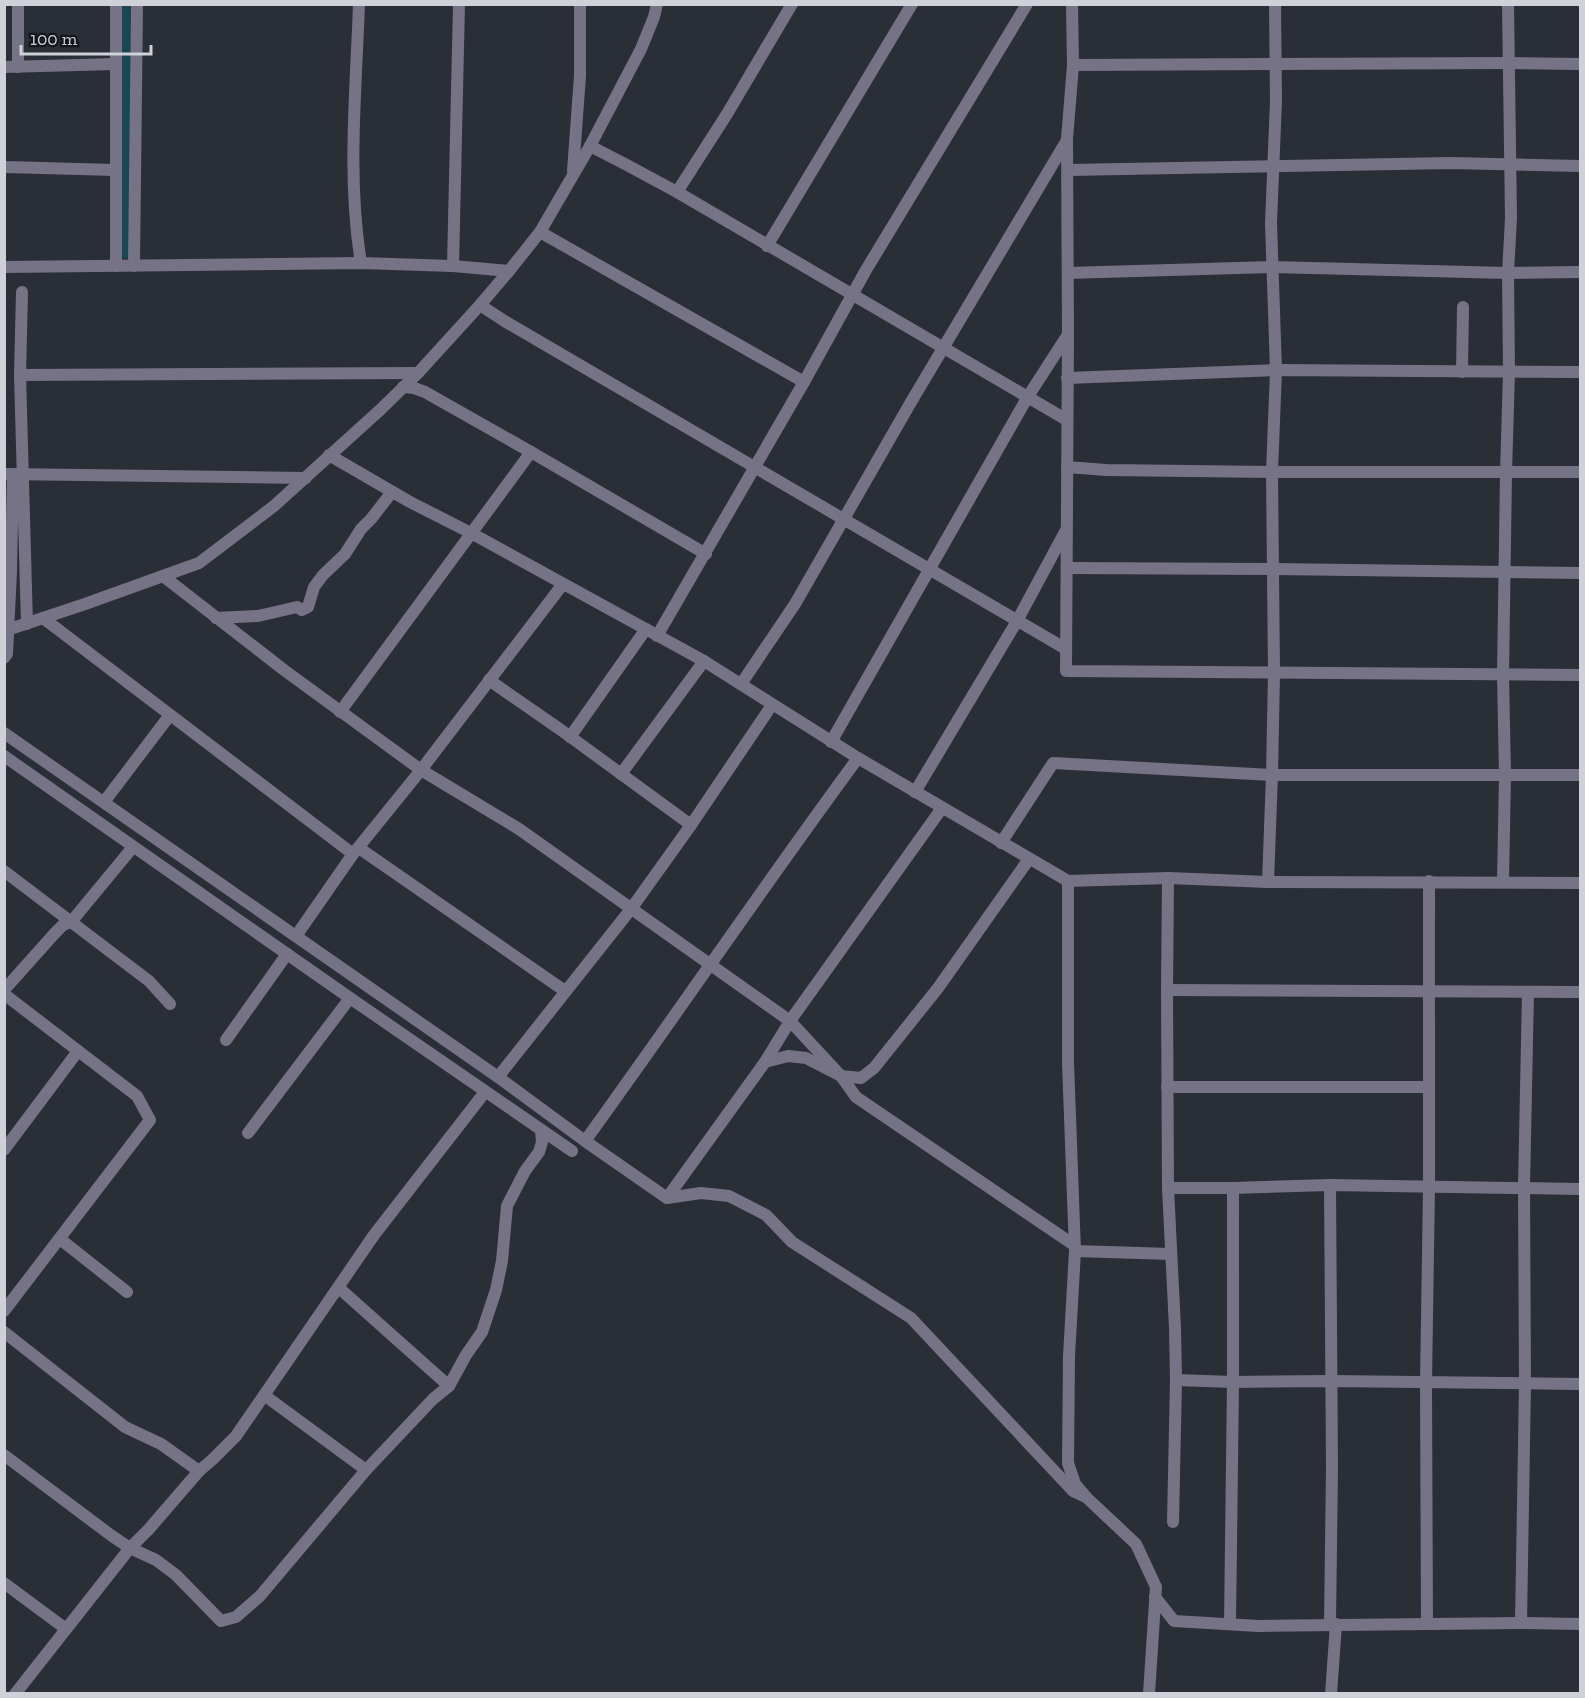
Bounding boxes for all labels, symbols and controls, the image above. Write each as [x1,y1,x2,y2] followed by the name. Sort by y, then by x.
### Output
[21,18,152,56] scale bar
[30,28,78,50] text: 100 m

